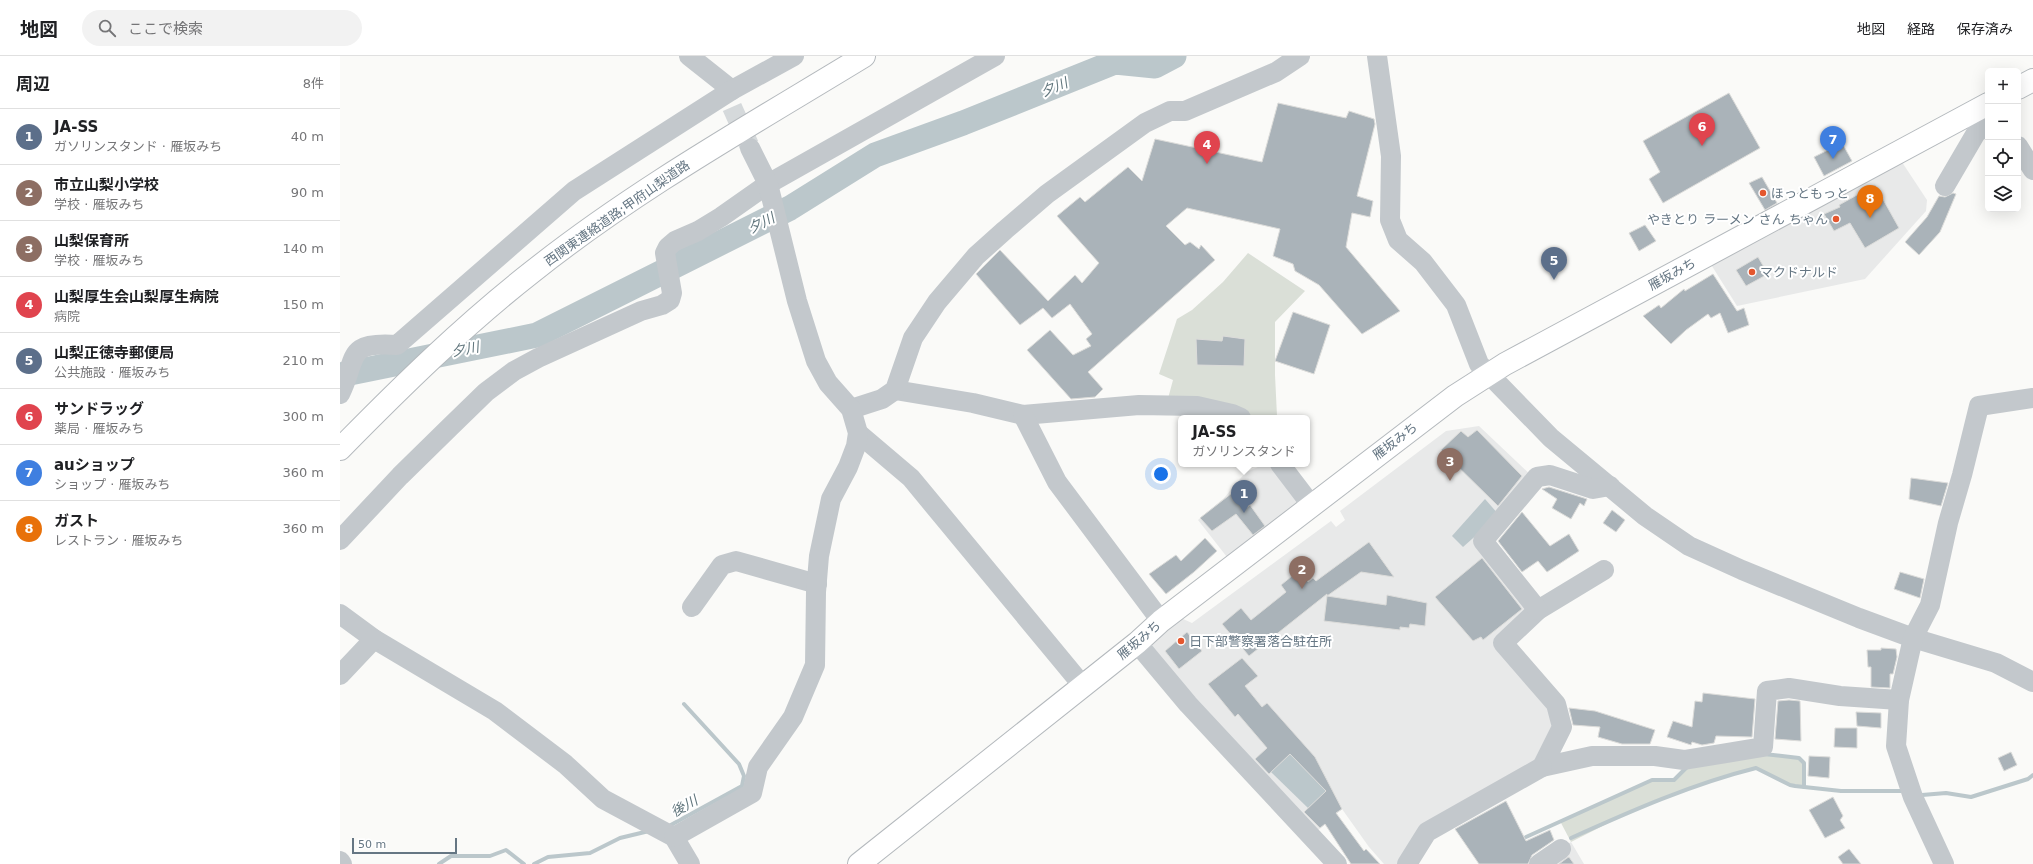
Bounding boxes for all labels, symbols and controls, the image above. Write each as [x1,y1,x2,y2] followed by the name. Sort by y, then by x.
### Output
[82,10,362,46] search box
[96,17,118,39] icon: search
[20,18,58,40] text: 地図
[128,20,203,38] text: ここで検索
[1857,21,1885,37] text: 地図
[1907,21,1935,37] text: 経路
[1957,21,2013,37] text: 保存済み
[1985,68,2021,212] map controls
[1985,68,2021,104] button: +
[16,74,50,94] text: 周辺
[1038,74,1072,100] water label: 夕川
[303,76,324,91] text: 8件
[1985,104,2021,140] button: −
[1689,113,1715,146] pin: 6
[54,118,98,136] text: JA-SS
[1820,126,1846,159] pin: 7
[24,129,34,144] text: 1
[291,129,324,144] text: 40 m
[1194,131,1220,164] pin: 4
[54,139,222,154] text: ガソリンスタンド · 雁坂みち
[1985,140,2021,176] button: locate
[542,157,692,269] street label: 西関東連絡道路;甲府山梨道路
[54,176,159,194] text: 市立山梨小学校
[1985,176,2021,212] button: layers
[24,185,34,200] text: 2
[291,185,324,200] text: 90 m
[1857,185,1883,218] pin: 8
[1771,186,1849,201] place label: ほっともっと
[1758,188,1768,198] marker: ほっともっと
[54,197,144,212] text: 学校 · 雁坂みち
[745,209,779,236] water label: 夕川
[1647,212,1828,227] place label: やきとり ラーメン さん ちゃん
[1831,214,1841,224] marker: やきとり ラーメン さん ちゃん
[54,232,129,250] text: 山梨保育所
[24,241,34,256] text: 3
[282,241,324,256] text: 140 m
[1541,247,1567,280] pin: 5
[54,253,144,268] text: 学校 · 雁坂みち
[1646,255,1698,293] street label: 雁坂みち
[1760,265,1838,280] place label: マクドナルド
[1747,267,1757,277] marker: マクドナルド
[54,288,219,306] text: 山梨厚生会山梨厚生病院
[24,297,34,312] text: 4
[282,297,324,312] text: 150 m
[54,309,80,324] text: 病院
[450,338,482,360] water label: 夕川
[54,344,174,362] text: 山梨正徳寺郵便局
[24,353,34,368] text: 5
[282,353,324,368] text: 210 m
[54,365,170,380] text: 公共施設 · 雁坂みち
[54,400,144,418] text: サンドラッグ
[24,409,34,424] text: 6
[282,409,324,424] text: 300 m
[1178,415,1310,467] popup
[1370,419,1420,463] street label: 雁坂みち
[54,421,144,436] text: 薬局 · 雁坂みち
[1192,423,1236,441] text: JA-SS
[1192,444,1296,459] text: ガソリンスタンド
[1437,448,1463,481] pin: 3
[54,456,135,474] text: auショップ
[1151,464,1171,484] your location
[24,465,34,480] text: 7
[282,465,324,480] text: 360 m
[54,477,170,492] text: ショップ · 雁坂みち
[1231,480,1257,513] pin: 1
[54,512,99,530] text: ガスト
[24,521,34,536] text: 8
[282,521,324,536] text: 360 m
[54,533,183,548] text: レストラン · 雁坂みち
[1289,556,1315,589] pin: 2
[1114,618,1164,662] street label: 雁坂みち
[1189,634,1332,649] place label: 日下部警察署落合駐在所
[1176,636,1186,646] marker: 日下部警察署落合駐在所
[668,791,702,820] water label: 後川
[352,836,457,855] scale bar
[358,838,386,851] text: 50 m

